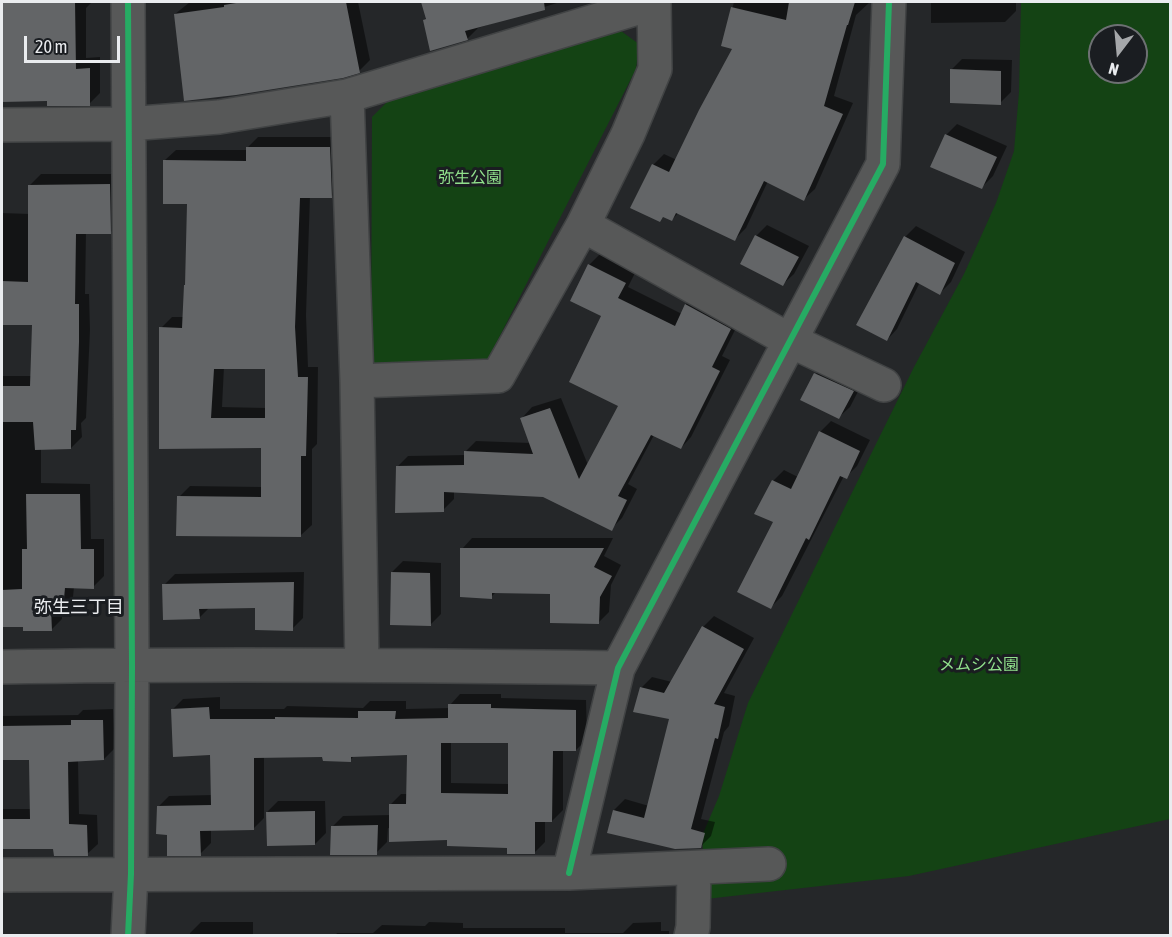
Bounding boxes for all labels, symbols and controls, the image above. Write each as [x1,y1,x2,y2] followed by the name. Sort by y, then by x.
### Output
[27,24,123,62] scale bar
[1088,24,1148,84] north arrow
[35,36,67,57] text: 20 m
[1107,59,1121,79] text: N
[438,168,502,188] park label: 弥生公園
[34,596,124,618] district label: 弥生三丁目
[939,655,1019,675] park label: メムシ公園

